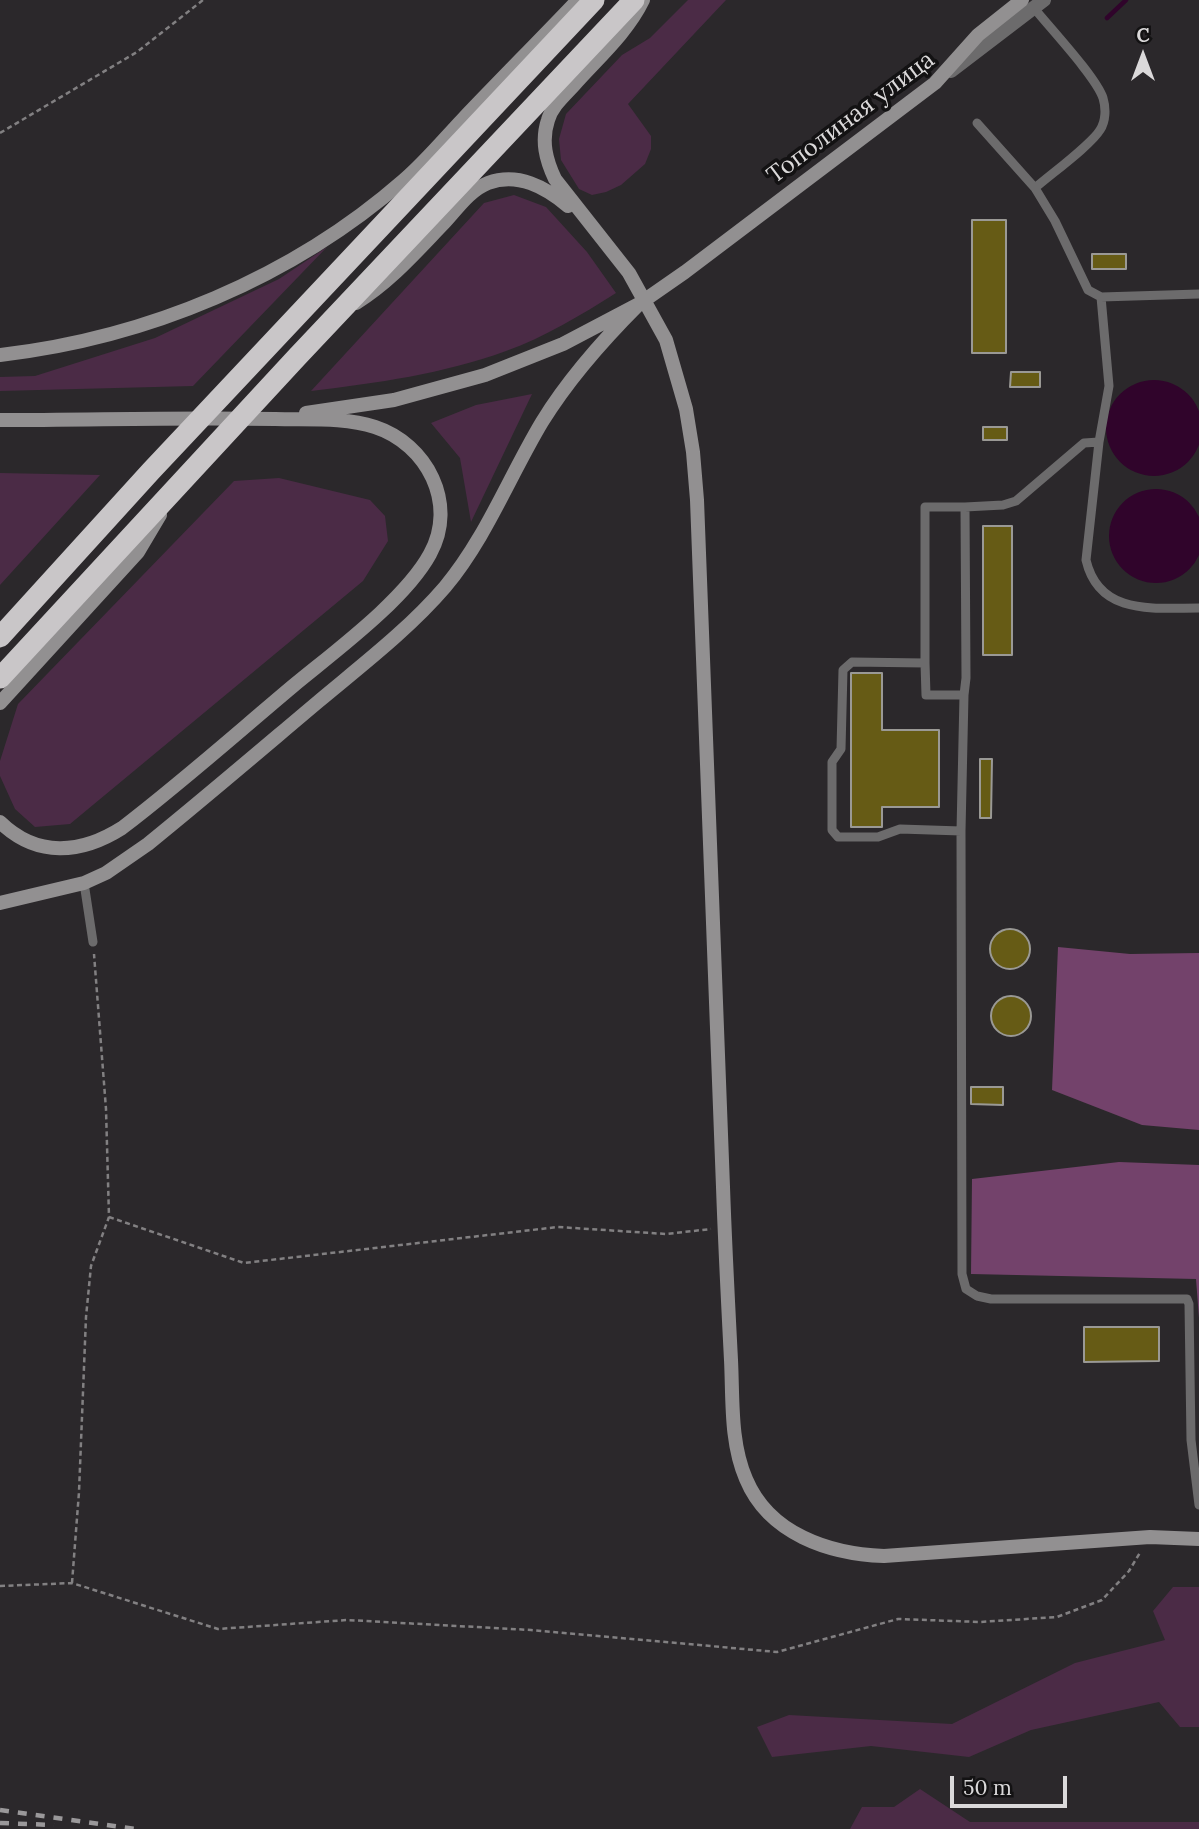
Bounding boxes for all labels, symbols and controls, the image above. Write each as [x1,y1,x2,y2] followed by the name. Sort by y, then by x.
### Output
[1108,21,1178,91] north arrow
[1136,23,1150,47] text: С
[762,46,940,190] street label: Тополиная улица
[954,1762,1071,1806] scale bar
[963,1774,1012,1801] text: 50 m

